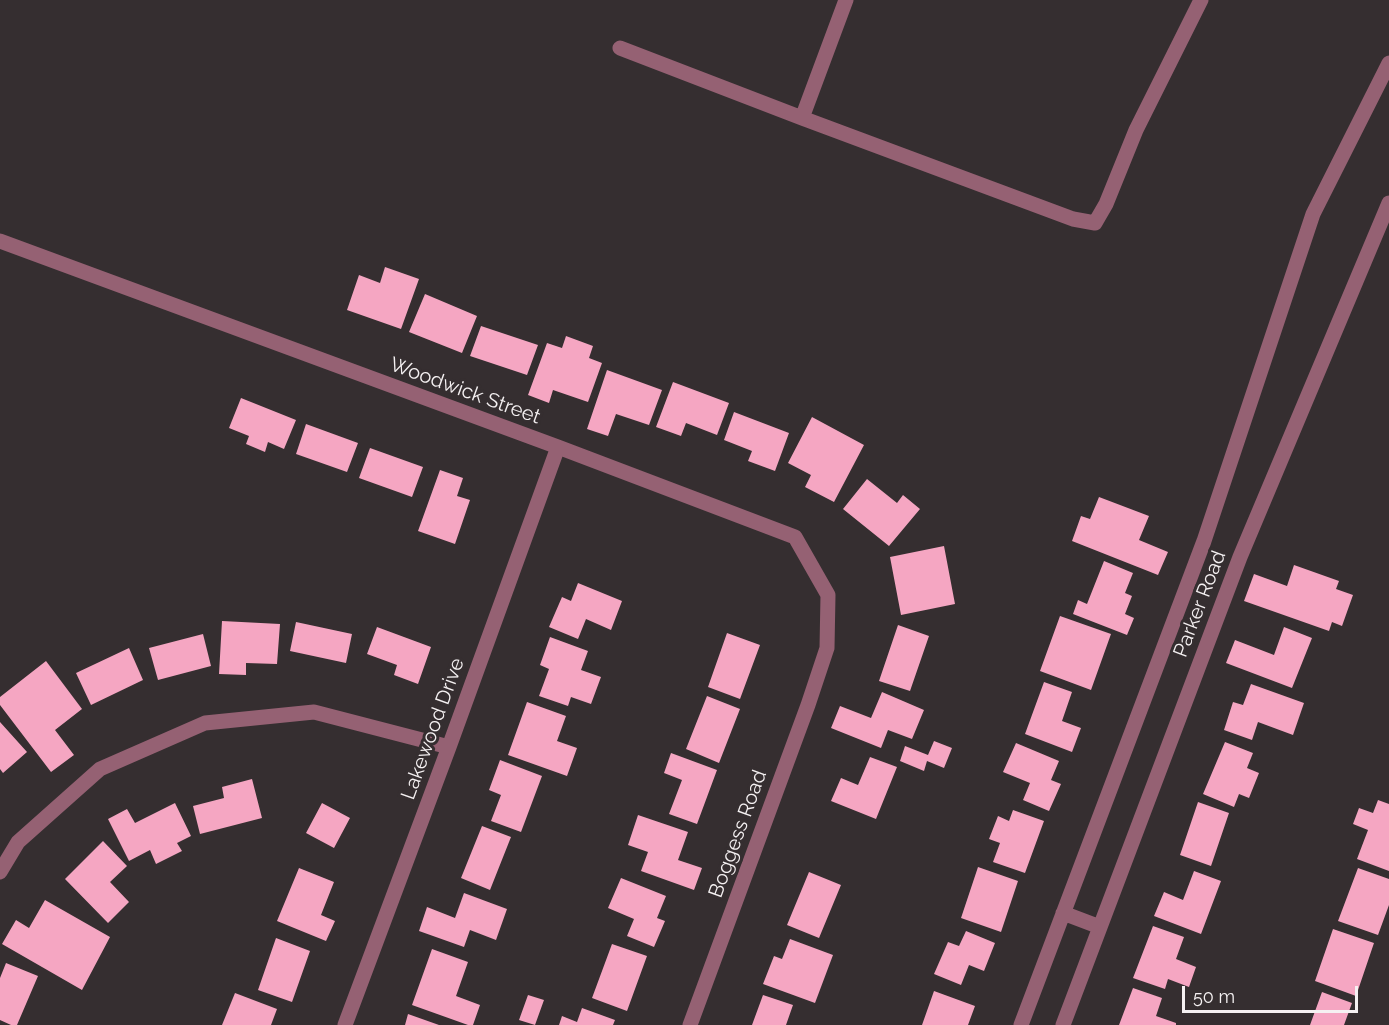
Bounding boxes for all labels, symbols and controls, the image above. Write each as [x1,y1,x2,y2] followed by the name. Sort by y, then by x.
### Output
[386,353,544,429] street label: Woodwick Street
[1169,547,1231,661] street label: Parker Road
[396,655,470,803] street label: Lakewood Drive
[704,767,772,901] street label: Boggess Road
[1185,974,1360,1012] scale bar
[1193,986,1235,1007] text: 50 m

